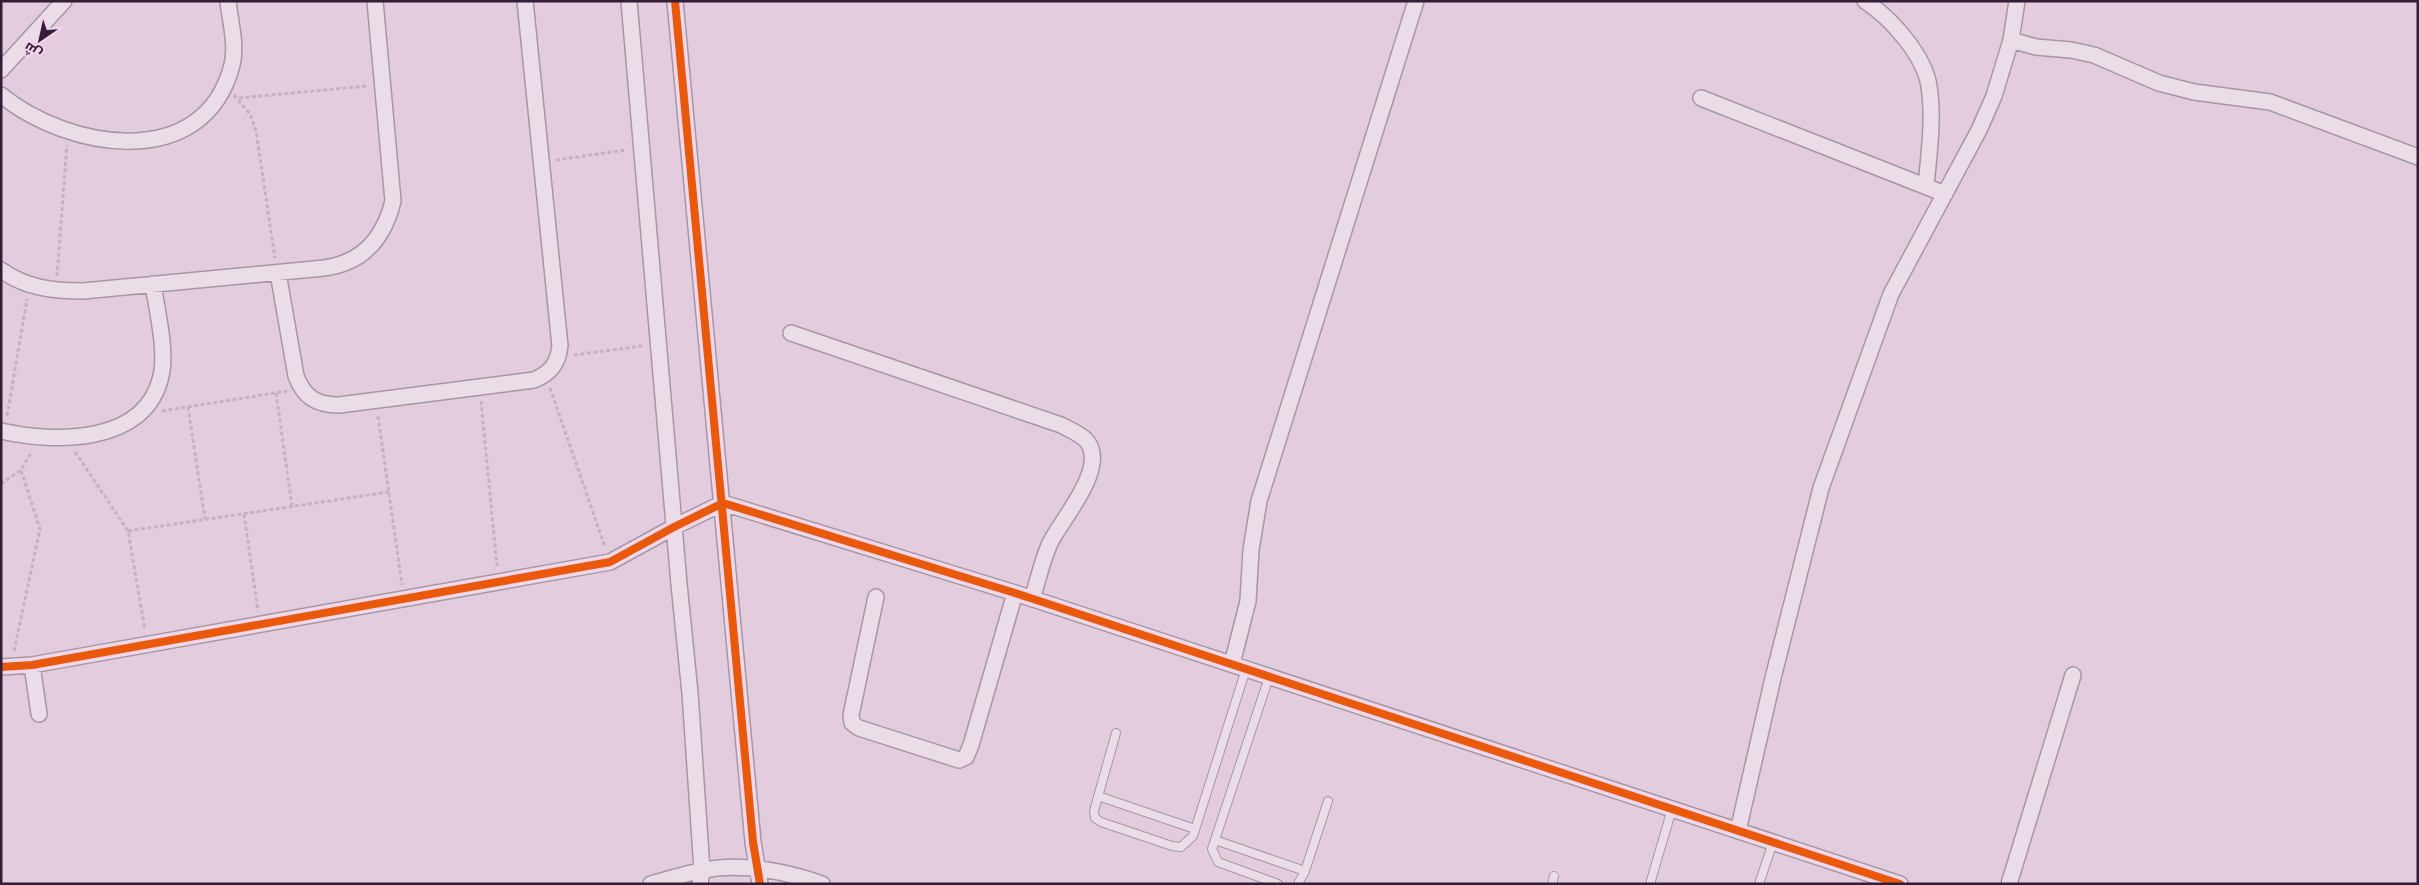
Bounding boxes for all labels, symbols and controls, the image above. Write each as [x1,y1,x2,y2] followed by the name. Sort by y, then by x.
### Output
[15,15,65,65] north arrow
[21,38,45,62] text: ش

